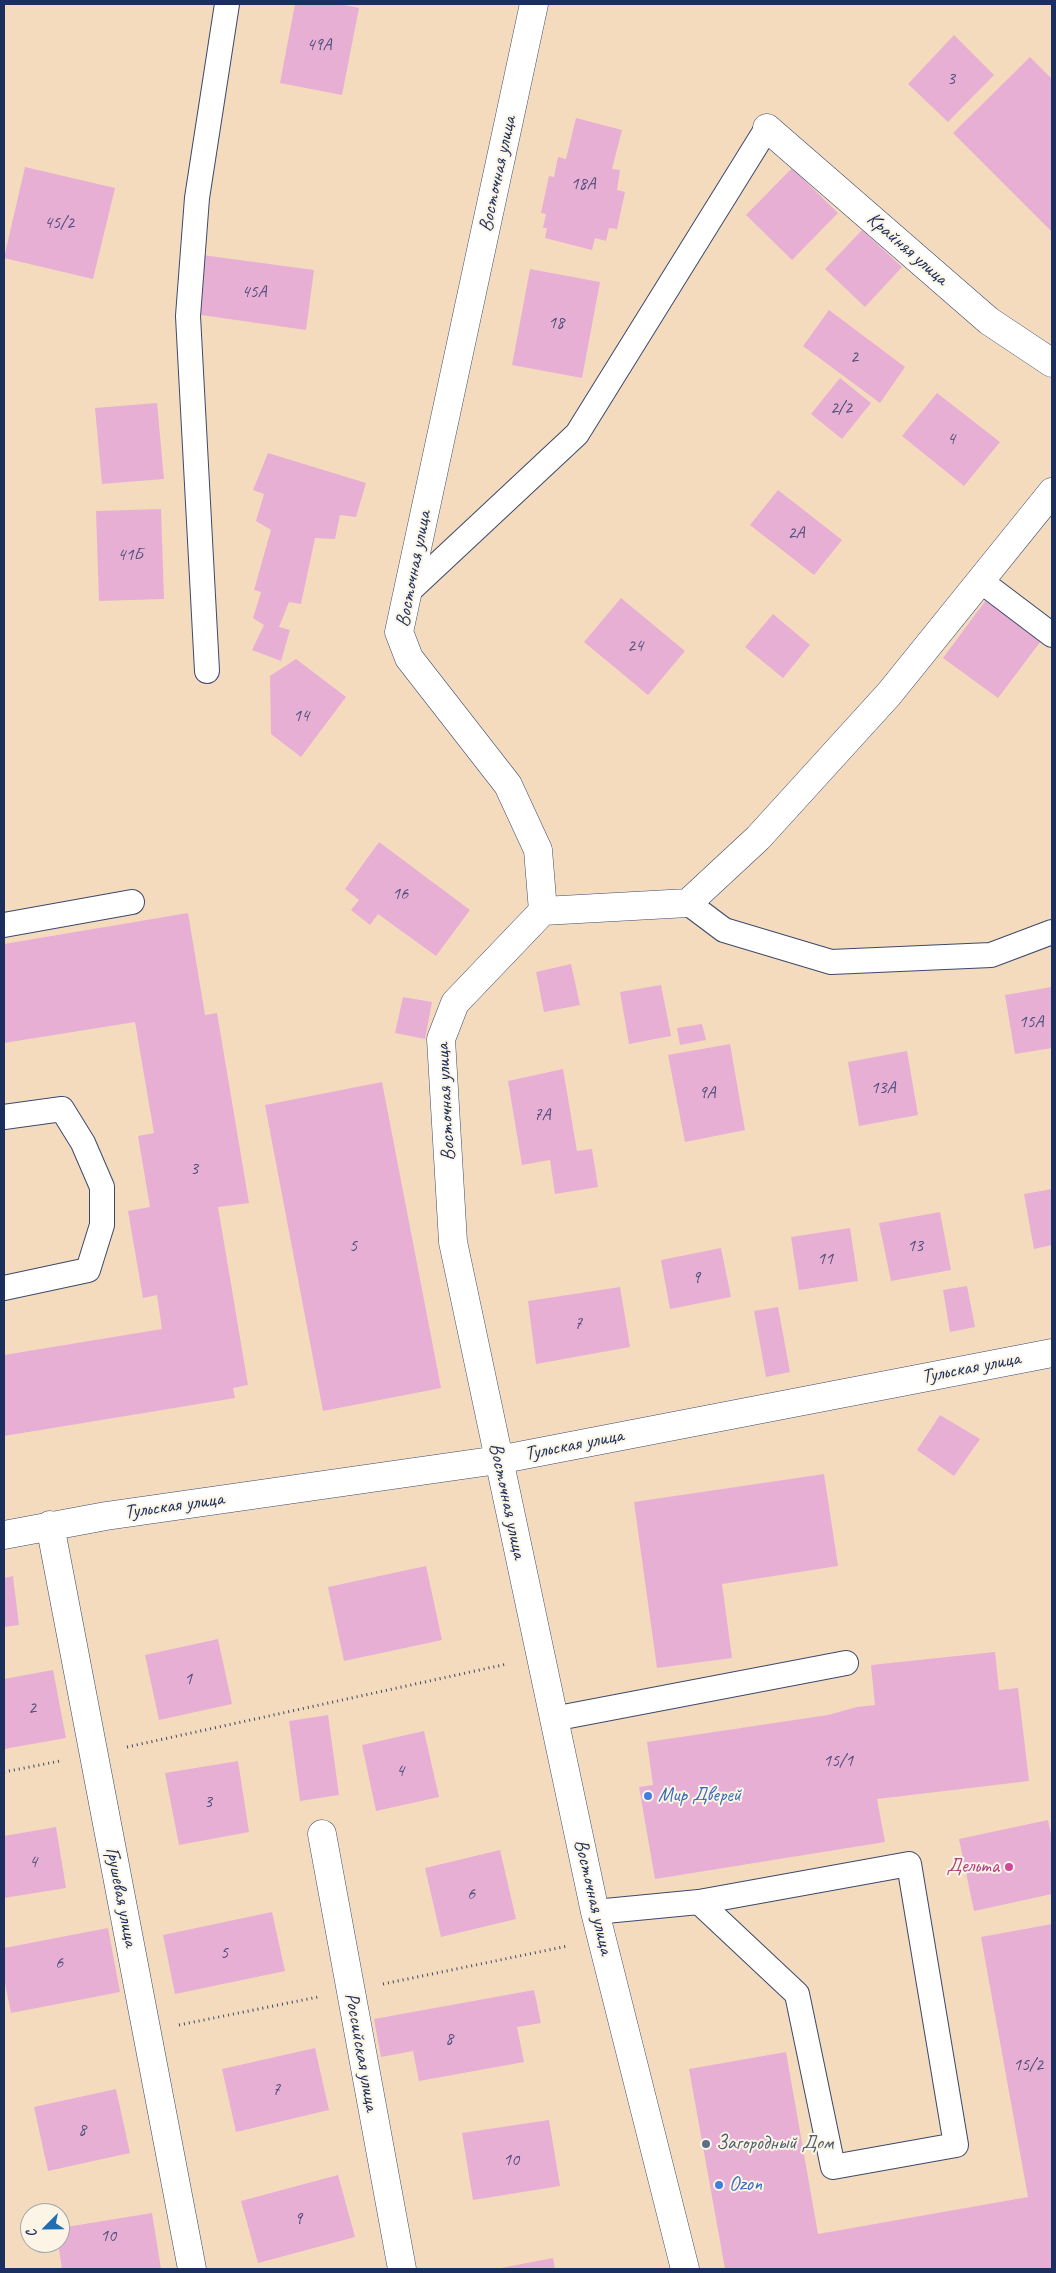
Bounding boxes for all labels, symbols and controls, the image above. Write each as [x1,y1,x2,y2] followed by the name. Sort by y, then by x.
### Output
[306,34,332,56] house number: 49А
[947,68,955,90] house number: 3
[474,114,522,234] street label: Восточная улица
[570,173,596,195] house number: 18А
[861,207,953,291] street label: Крайняя улица
[44,212,74,234] house number: 45/2
[241,281,267,303] house number: 45А
[548,312,564,334] house number: 18
[850,346,858,368] house number: 2
[830,397,852,419] house number: 2/2
[947,428,955,450] house number: 4
[391,509,437,629] street label: Восточная улица
[787,522,805,544] house number: 2А
[117,544,143,566] house number: 41Б
[627,635,643,657] house number: 24
[293,705,309,727] house number: 14
[392,883,408,905] house number: 16
[1018,1011,1044,1033] house number: 15А
[431,1043,461,1161] street label: Восточная улица
[870,1077,896,1099] house number: 13А
[698,1082,716,1104] house number: 9А
[533,1104,551,1126] house number: 7А
[190,1158,198,1180] house number: 3
[349,1235,357,1257] house number: 5
[907,1235,923,1257] house number: 13
[817,1248,833,1270] house number: 11
[692,1267,700,1289] house number: 9
[574,1313,582,1335] house number: 7
[920,1347,1022,1389] street label: Тульская улица
[523,1424,625,1466] street label: Тульская улица
[483,1441,531,1561] street label: Восточная улица
[123,1487,225,1525] street label: Тульская улица
[184,1668,192,1690] house number: 1
[28,1697,36,1719] house number: 2
[823,1750,853,1772] house number: 15/1
[396,1760,404,1782] house number: 4
[658,1784,741,1808] place label: Мир Дверей
[642,1790,654,1802] marker: Мир Дверей
[204,1791,212,1813] house number: 3
[568,1837,618,1957] street label: Восточная улица
[100,1845,142,1949] street label: Грушевая улица
[29,1851,37,1873] house number: 4
[947,1855,999,1879] place label: Дельта
[1003,1861,1015,1873] marker: Дельта
[467,1883,475,1905] house number: 6
[220,1942,228,1964] house number: 5
[55,1952,63,1974] house number: 6
[339,1991,383,2113] street label: Российская улица
[445,2028,453,2050] house number: 8
[1013,2054,1043,2076] house number: 15/2
[272,2079,280,2101] house number: 7
[78,2119,86,2141] house number: 8
[716,2132,833,2156] place label: Загородный Дом
[700,2138,712,2150] marker: Загородный Дом
[503,2149,519,2171] house number: 10
[729,2173,762,2197] place label: Ozon
[713,2179,725,2191] marker: Ozon
[20,2203,70,2253] north arrow
[294,2208,302,2230] house number: 9
[100,2225,116,2247] house number: 10
[22,2227,41,2240] text: С

